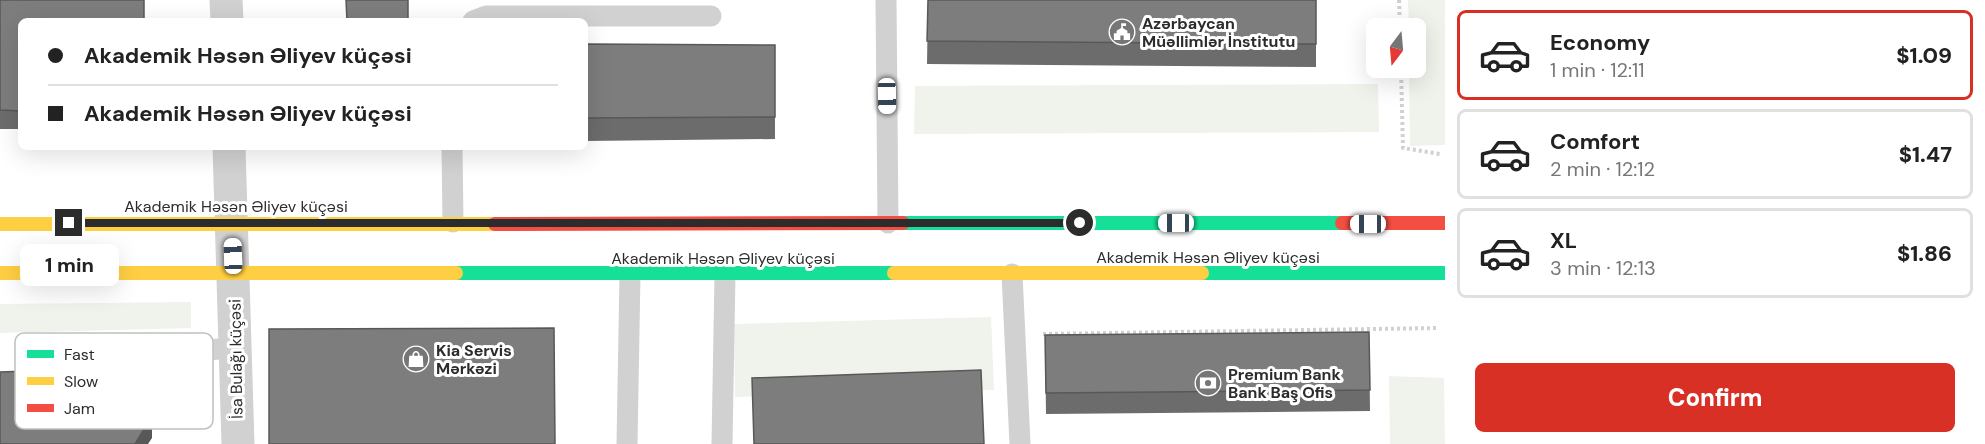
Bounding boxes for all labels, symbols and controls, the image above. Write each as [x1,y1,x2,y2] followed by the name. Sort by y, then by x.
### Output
[1142,13,1295,52] place label: Azərbaycan Müəllimlər İnstitutu
[1107,17,1137,47] public building icon: Azərbaycan Müəllimlər İnstitutu
[1366,18,1426,78] north arrow
[1366,18,1426,78] map controls
[1478,28,1532,82] icon: car
[1550,28,1650,57] text: Economy
[84,41,412,70] text: Akademik Həsən Əliyev küçəsi
[1896,41,1952,70] text: $1.09
[1550,57,1645,83] text: 1 min · 12:11
[878,78,896,114] car
[84,99,412,128] text: Akademik Həsən Əliyev küçəsi
[1478,127,1532,181] icon: car
[1550,127,1640,156] text: Comfort
[1899,140,1952,169] text: $1.47
[1550,156,1655,182] text: 2 min · 12:12
[124,196,348,217] street label: Akademik Həsən Əliyev küçəsi
[55,209,82,236] route end
[1066,209,1093,236] route start
[1158,214,1194,232] car
[1350,215,1386,233] car
[1478,226,1532,280] icon: car
[1550,226,1577,255] text: XL
[223,238,243,274] car
[1897,239,1952,268] text: $1.86
[20,244,118,286] callout: 1 min
[1096,247,1320,268] street label: Akademik Həsən Əliyev küçəsi
[611,248,835,269] street label: Akademik Həsən Əliyev küçəsi
[45,252,94,278] text: 1 min
[1550,255,1656,281] text: 3 min · 12:13
[224,299,248,419] street label: İsa Bulağı küçəsi
[15,333,213,429] legend
[436,340,512,379] place label: Kia Servis Mərkəzi
[64,344,95,365] text: Fast
[401,344,431,374] shop icon: Kia Servis Mərkəzi
[1475,363,1955,432] button: Confirm
[1228,364,1341,403] place label: Premium Bank Bank Baş Ofis
[1193,368,1223,398] bank icon: Premium Bank Bank Baş Ofis
[64,371,98,392] text: Slow
[64,398,95,419] text: Jam

